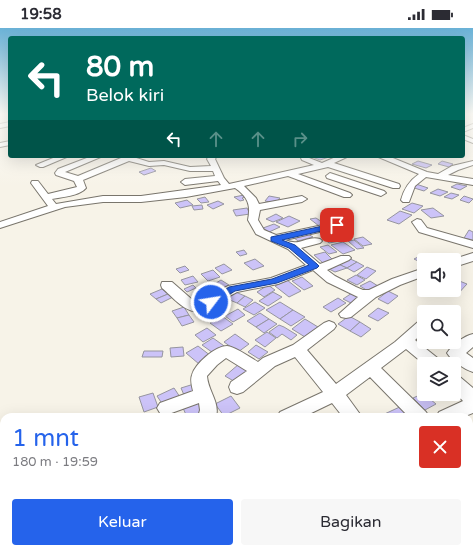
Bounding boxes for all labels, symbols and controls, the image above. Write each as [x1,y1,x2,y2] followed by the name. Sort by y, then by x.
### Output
[20,5,62,23] text: 19:58
[86,50,154,84] text: 80 m
[20,52,72,104] icon: left
[86,84,164,106] text: Belok kiri
[163,128,185,150] icon: left
[205,128,227,150] icon: ahead
[247,128,269,150] icon: ahead
[289,128,311,150] icon: right
[320,208,354,242] pin
[326,214,348,236] icon: arrive
[417,253,461,401] map controls
[417,253,461,297] button: sound
[190,281,232,323] position arrow
[417,305,461,349] button: search
[417,357,461,401] button: layers
[12,424,79,453] text: 1 mnt
[419,426,461,468] button: close
[12,454,98,470] text: 180 m · 19:59
[12,499,233,545] button: Keluar
[241,499,461,545] button: Bagikan

